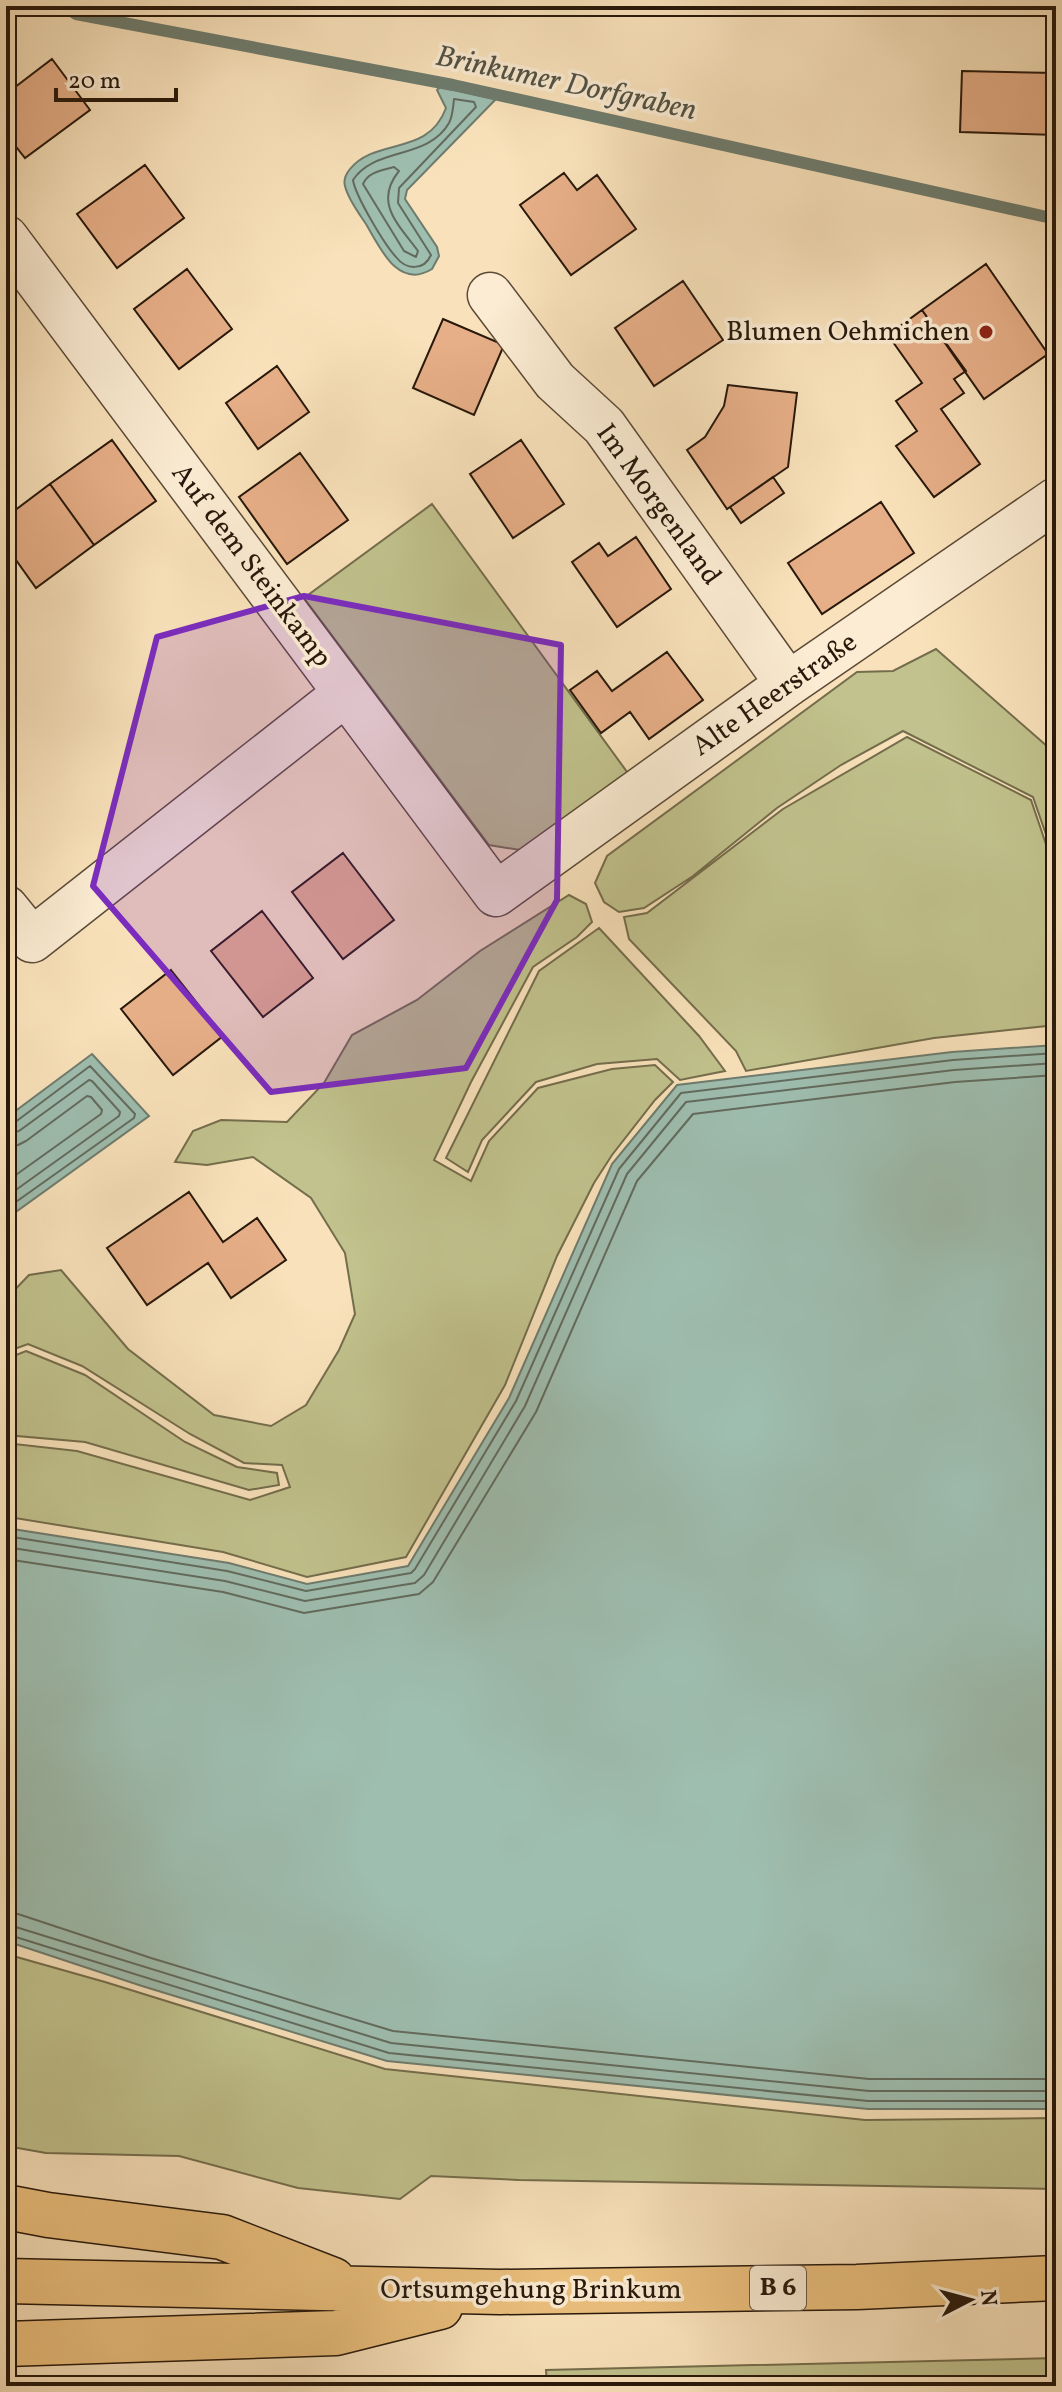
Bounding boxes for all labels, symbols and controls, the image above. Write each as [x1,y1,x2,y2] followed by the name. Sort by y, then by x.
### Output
[432,36,700,132] water label: Brinkumer Dorfgraben
[56,52,176,102] scale bar
[68,65,121,99] text: 20 m
[726,313,970,352] place label: Blumen Oehmichen
[977,323,995,341] marker: Blumen Oehmichen
[586,416,730,594] street label: Im Morgenland
[161,456,341,676] street label: Auf dem Steinkamp
[685,624,865,766] street label: Alte Heerstraße
[930,2260,1010,2340] north arrow
[750,2266,806,2310] road number: B 6
[380,2271,682,2310] street label: Ortsumgehung Brinkum
[971,2289,1004,2308] text: N

